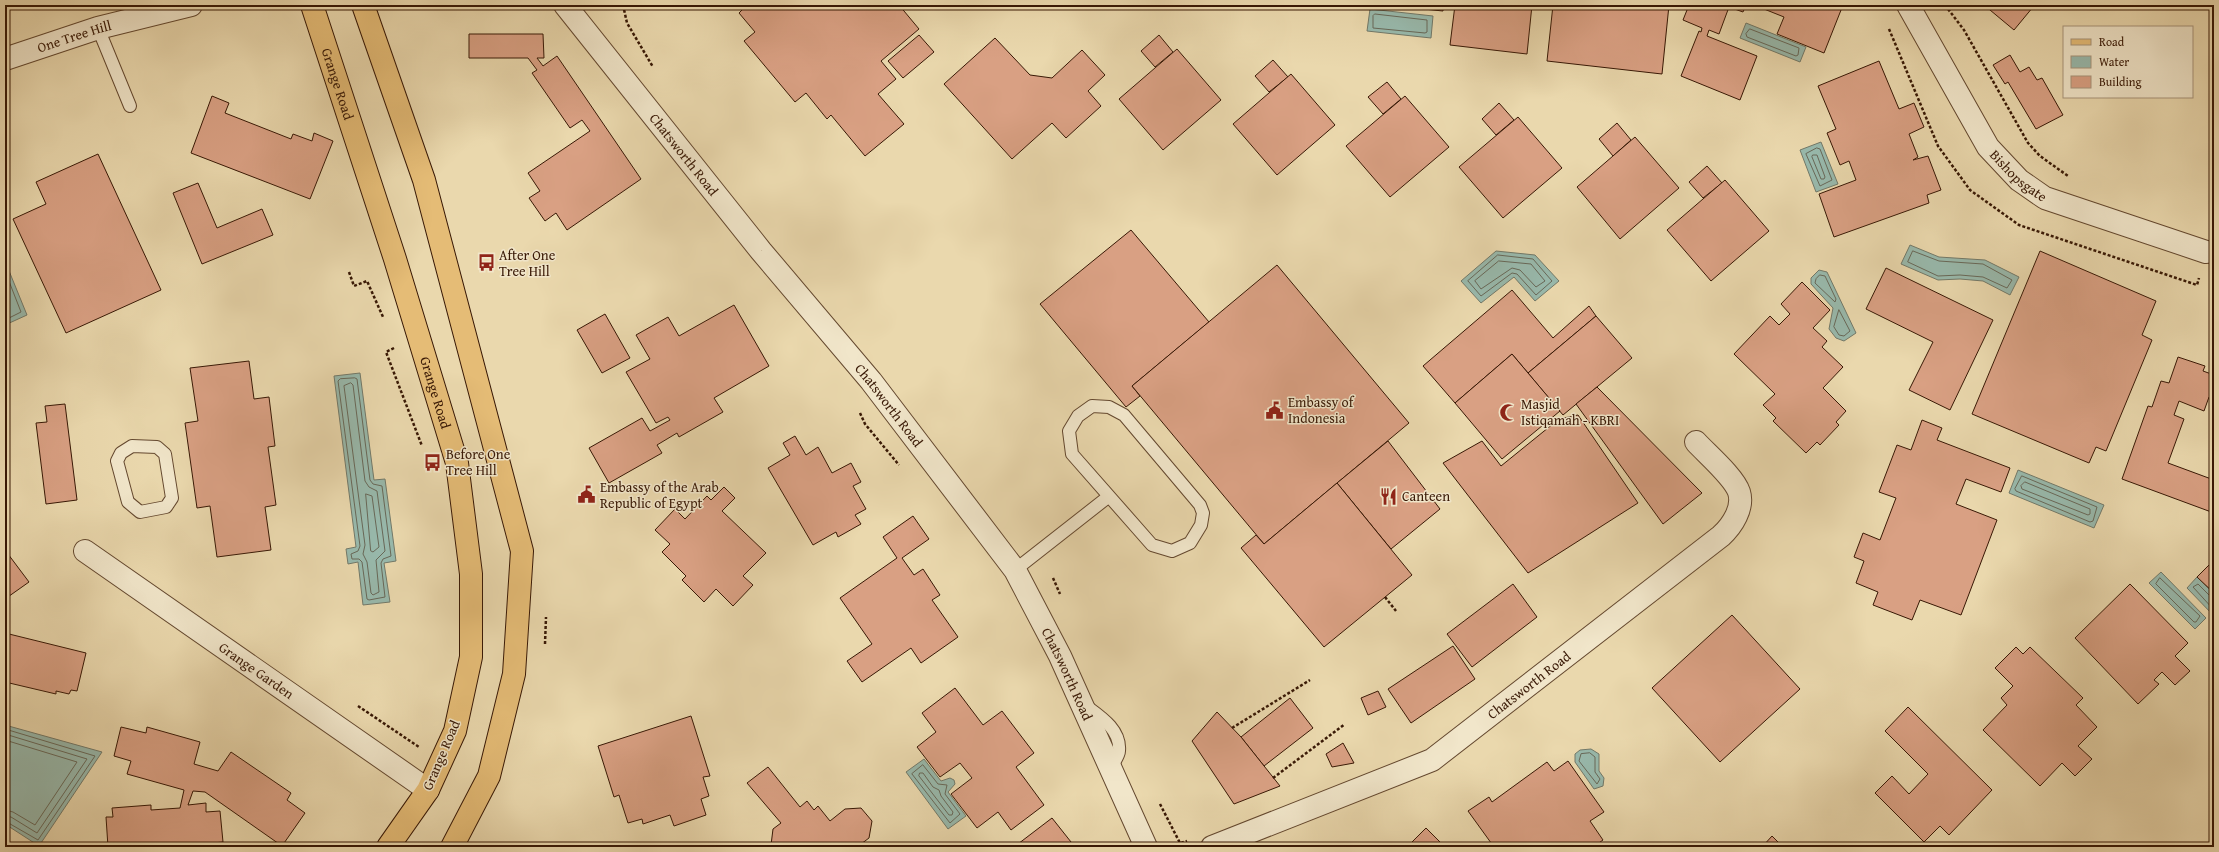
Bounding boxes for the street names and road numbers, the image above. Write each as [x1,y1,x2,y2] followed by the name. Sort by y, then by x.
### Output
[35,15,113,58] street label: One Tree Hill
[317,45,359,123] street label: Grange Road
[645,109,723,200] street label: Chatsworth Road
[1985,145,2051,207] street label: Bishopsgate
[415,354,456,432] street label: Grange Road
[850,359,928,451] street label: Chatsworth Road
[1037,624,1098,724] street label: Chatsworth Road
[215,637,298,704] street label: Grange Garden
[1483,646,1575,724] street label: Chatsworth Road
[417,716,465,793] street label: Grange Road

